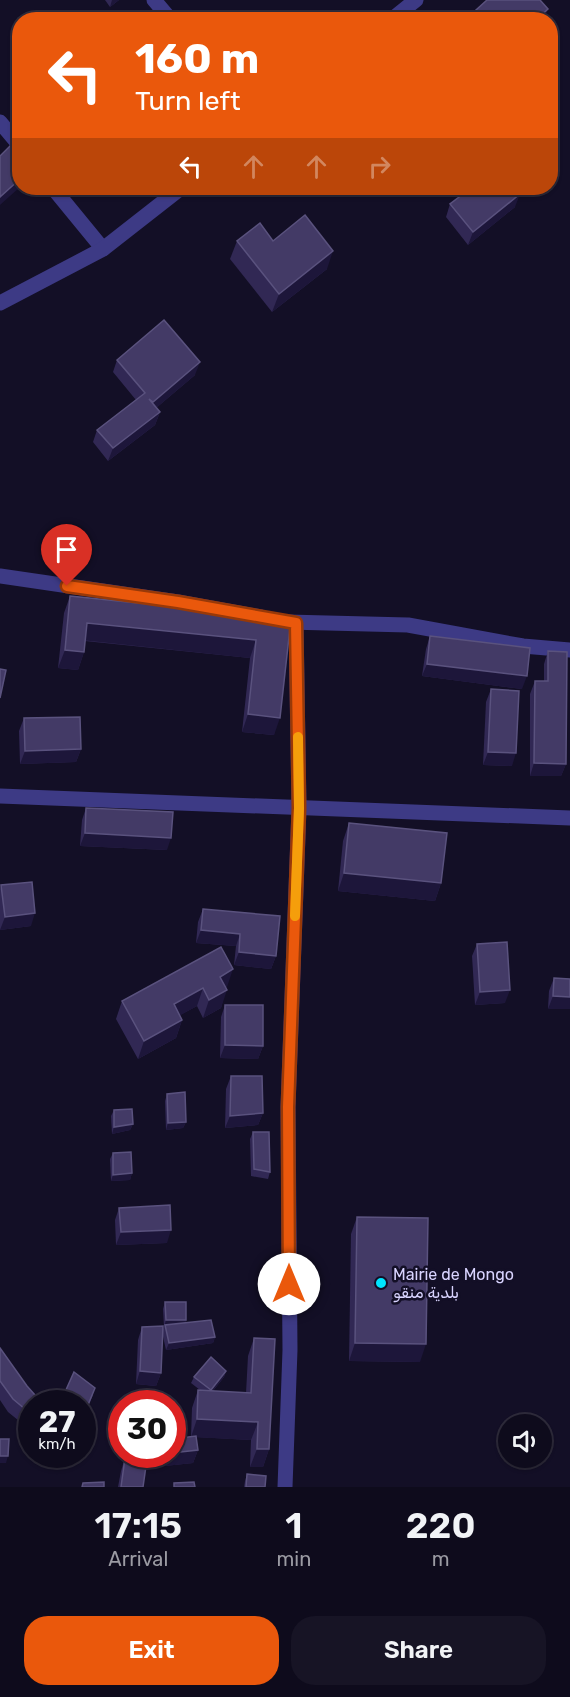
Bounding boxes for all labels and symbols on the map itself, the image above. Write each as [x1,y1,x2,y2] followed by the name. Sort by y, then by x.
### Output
[41,524,92,586] pin
[257,1252,321,1316] position arrow
[393,1265,514,1303] place label: Mairie de Mongo بلدية منقو
[374,1276,388,1290] marker: Mairie de Mongo بلدية منقو
[108,1390,186,1468] speed limit sign: 30

